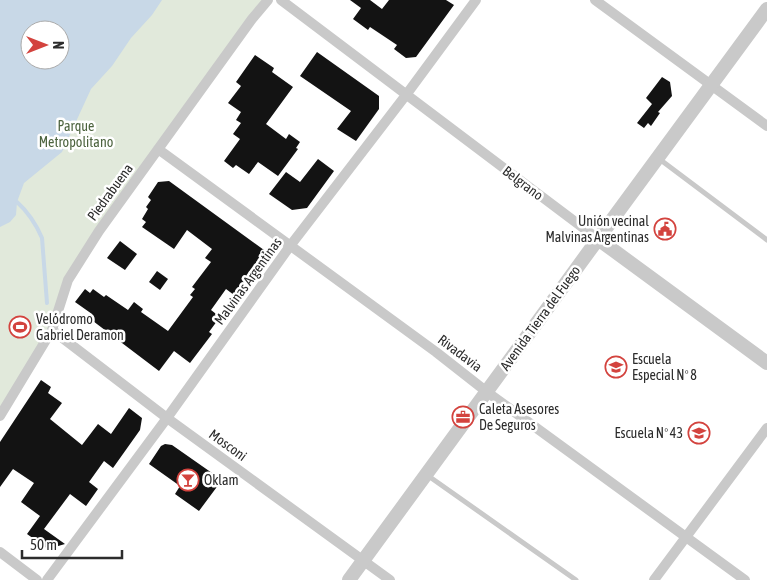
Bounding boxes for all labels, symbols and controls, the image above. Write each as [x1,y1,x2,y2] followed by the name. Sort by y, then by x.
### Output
[20,20,70,70] north arrow
[50,41,66,49] text: N
[39,118,113,150] park label: Parque Metropolitano
[84,161,136,223] street label: Piedrabuena
[500,163,546,203] street label: Belgrano
[545,213,649,245] place label: Unión vecinal Malvinas Argentinas
[653,217,677,241] public building icon: Unión vecinal Malvinas Argentinas
[211,234,285,328] street label: Malvinas Argentinas
[497,263,583,373] street label: Avenida Tierra del Fuego
[36,311,124,343] place label: Velódromo Gabriel Deramon
[8,315,32,339] sports icon: Velódromo Gabriel Deramon
[435,331,485,375] street label: Rivadavia
[632,351,697,383] place label: Escuela Especial Nº 8
[604,355,628,379] school or university icon: Escuela Especial Nº 8
[479,401,559,433] place label: Caleta Asesores De Seguros
[451,405,475,429] office icon: Caleta Asesores De Seguros
[687,421,711,445] school or university icon: Escuela Nº 43
[615,425,683,441] place label: Escuela Nº 43
[206,426,250,464] street label: Mosconi
[176,468,200,492] bar icon: Oklam
[204,472,239,488] place label: Oklam
[22,528,122,560] scale bar
[30,536,57,553] text: 50 m

